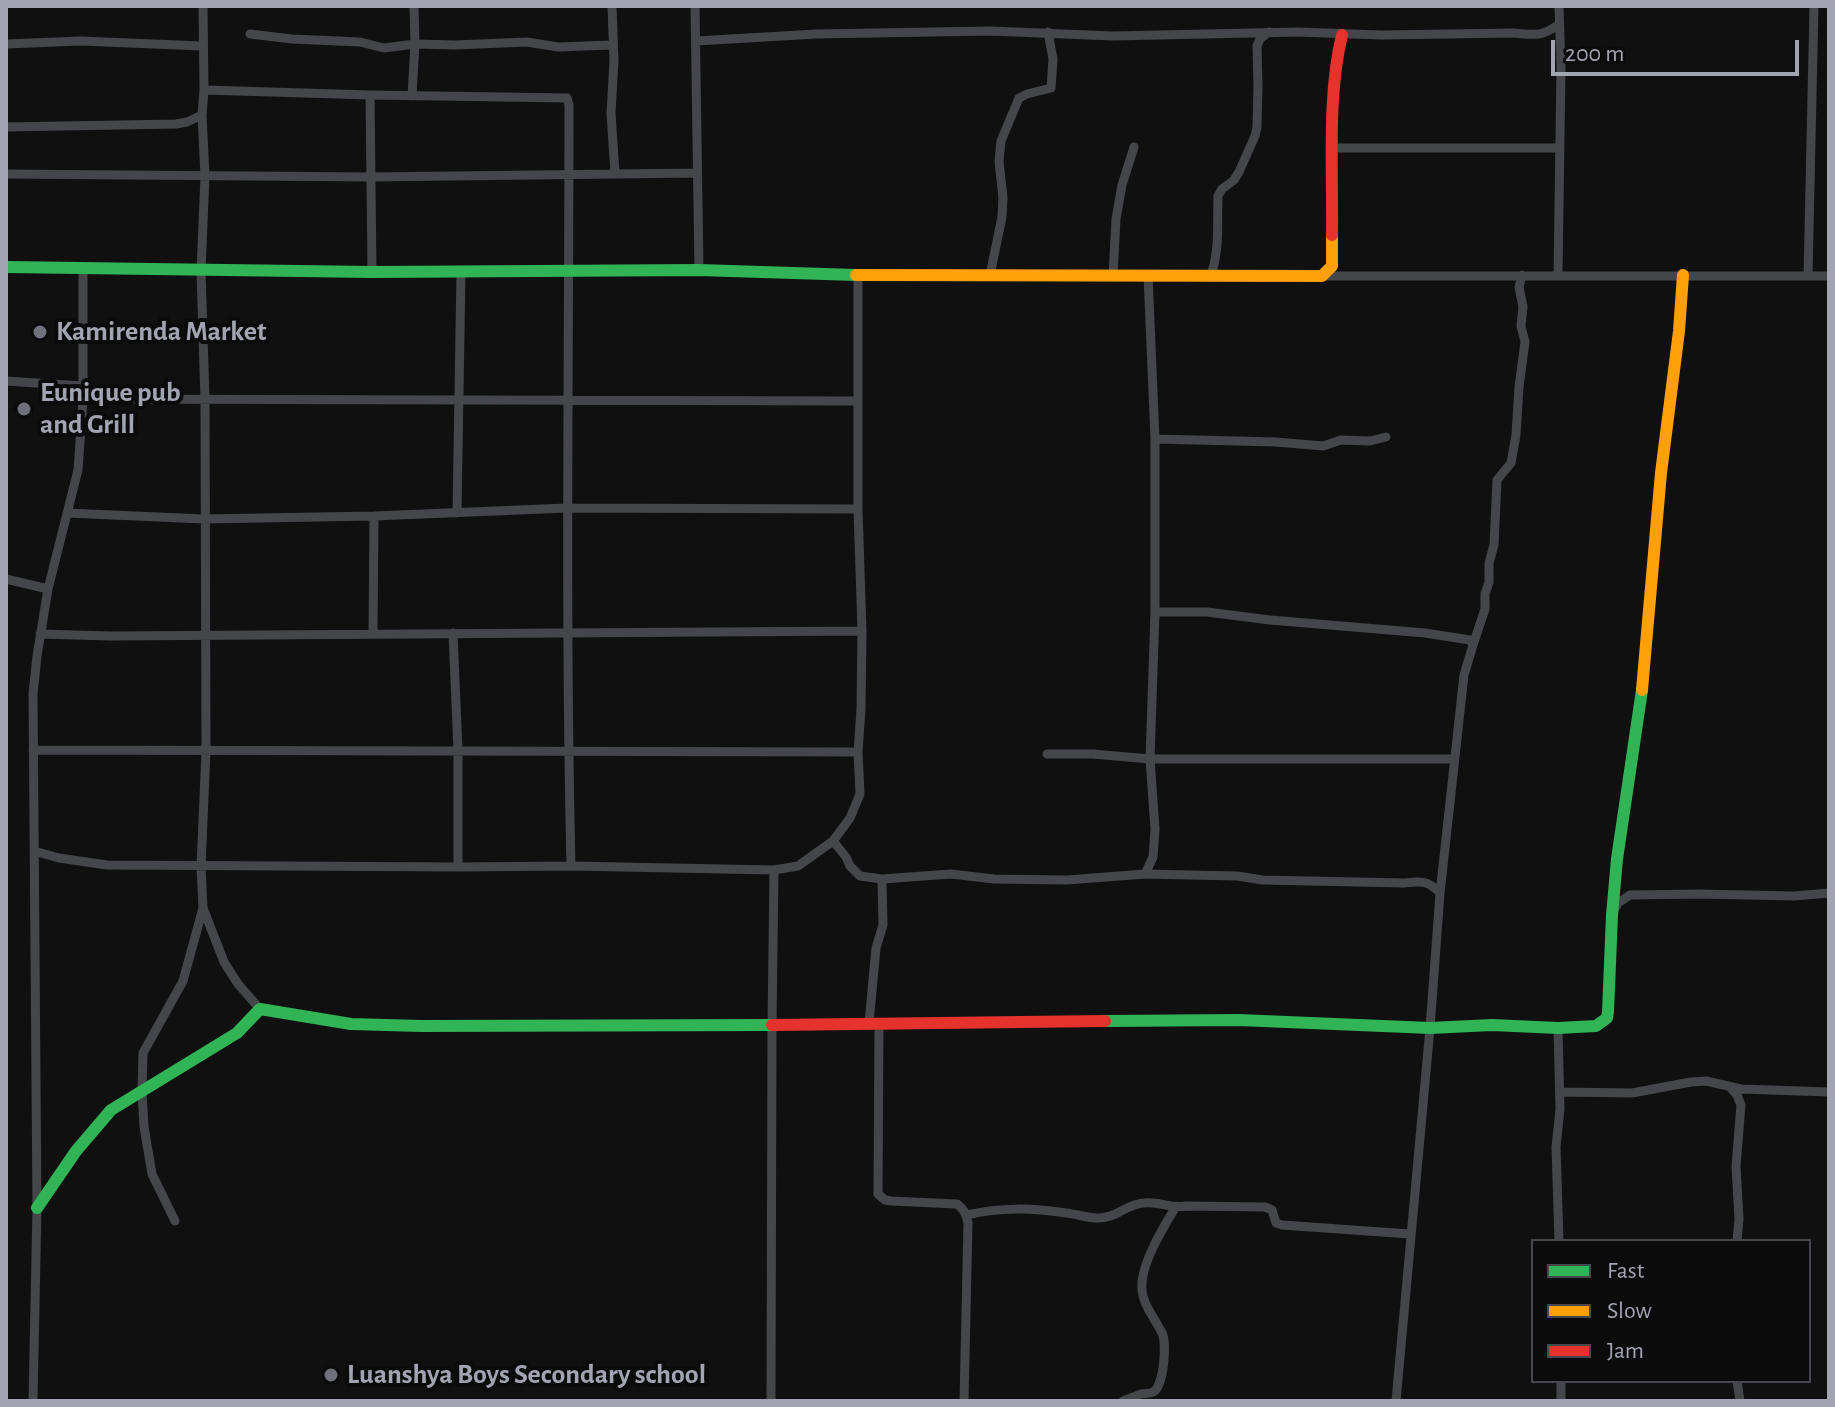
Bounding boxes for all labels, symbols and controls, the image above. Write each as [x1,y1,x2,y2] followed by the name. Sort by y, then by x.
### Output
[1555,24,1803,74] scale bar
[1565,42,1624,66] text: 200 m
[56,315,266,349] place label: Kamirenda Market
[31,323,49,341] marker: Kamirenda Market
[40,376,181,442] place label: Eunique pub and Grill
[15,400,33,418] marker: Eunique pub and Grill
[1531,1239,1811,1383] legend
[1607,1259,1644,1283] text: Fast
[1607,1299,1652,1323] text: Slow
[1607,1339,1644,1363] text: Jam
[347,1358,706,1392] place label: Luanshya Boys Secondary school
[322,1366,340,1384] marker: Luanshya Boys Secondary school

